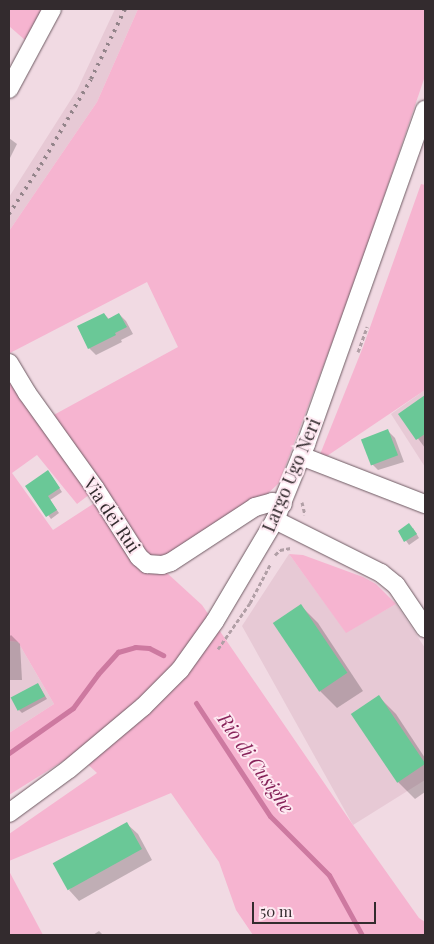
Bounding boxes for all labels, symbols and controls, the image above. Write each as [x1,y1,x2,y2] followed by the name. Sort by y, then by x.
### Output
[257,415,325,535] street label: Largo Ugo Neri
[79,473,145,557] street label: Via dei Rui
[213,709,299,817] water label: Rio di Cusighe
[254,892,378,924] scale bar
[260,901,292,921] text: 50 m

